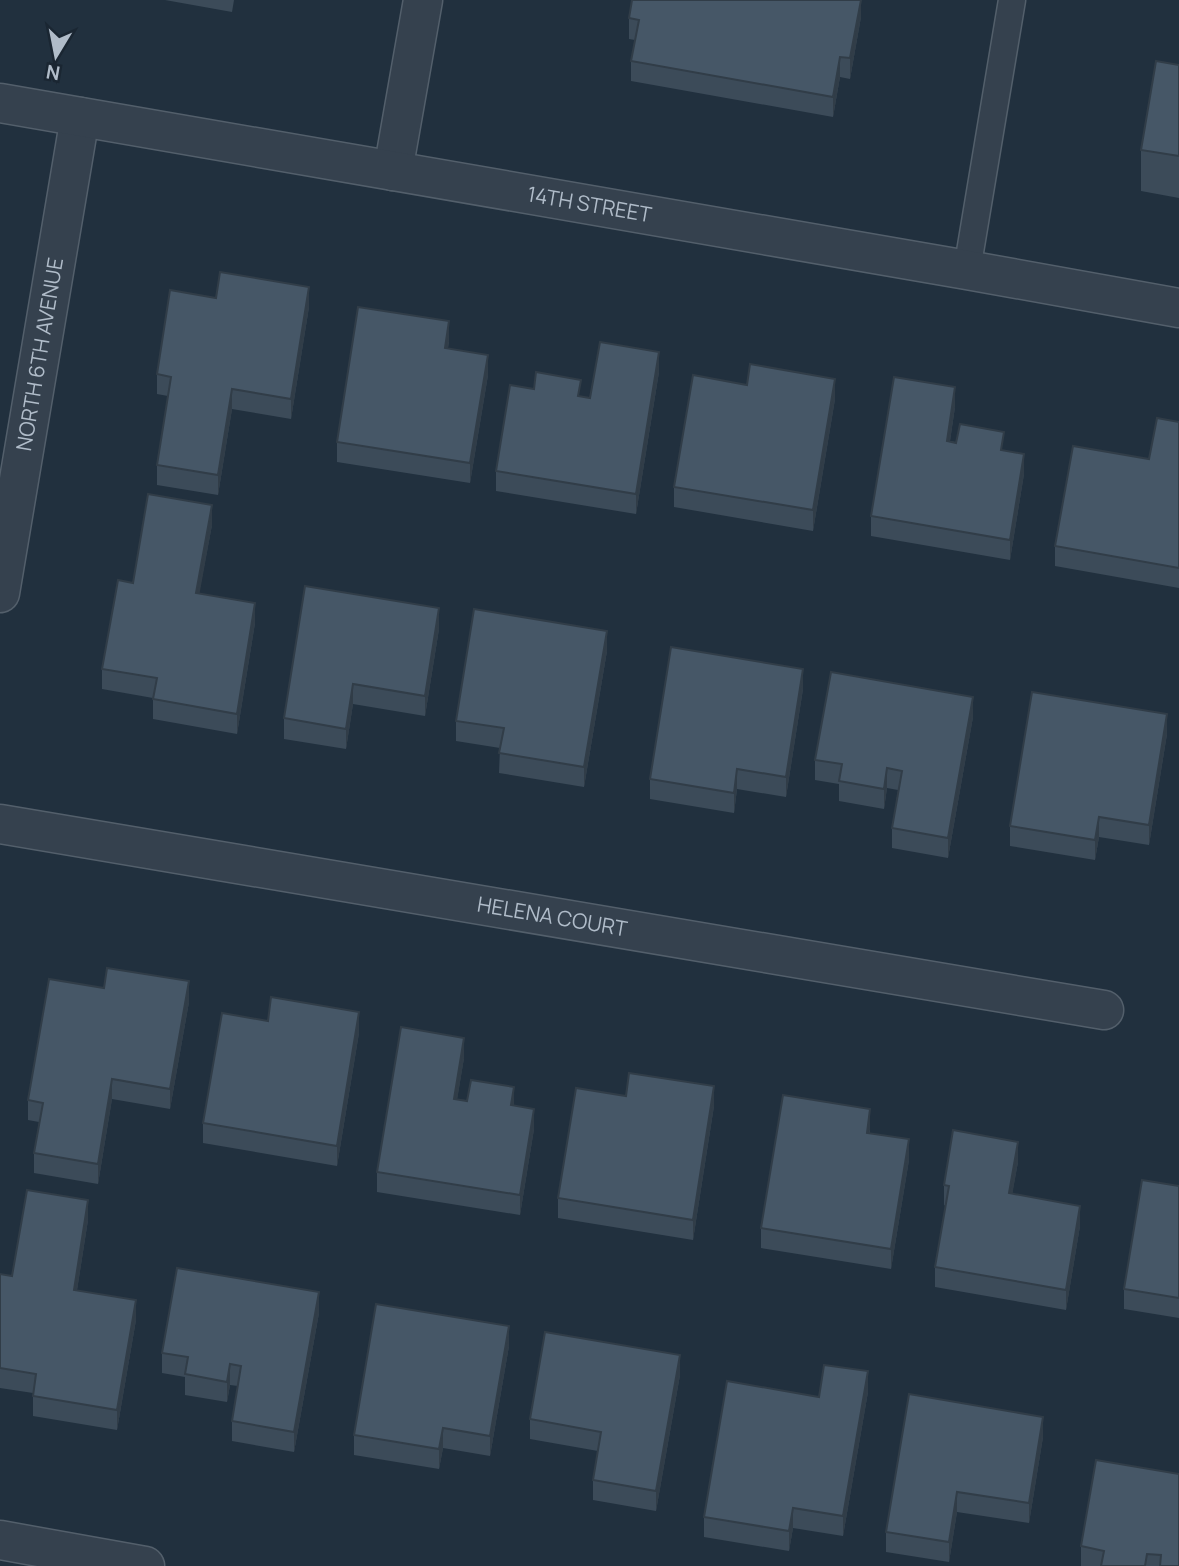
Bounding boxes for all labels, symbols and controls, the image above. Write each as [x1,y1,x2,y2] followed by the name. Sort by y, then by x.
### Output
[21,21,91,91] north arrow
[44,59,62,87] text: N
[525,179,654,228] street label: 14TH STREET
[9,255,69,453] street label: NORTH 6TH AVENUE
[475,890,630,943] street label: HELENA COURT

